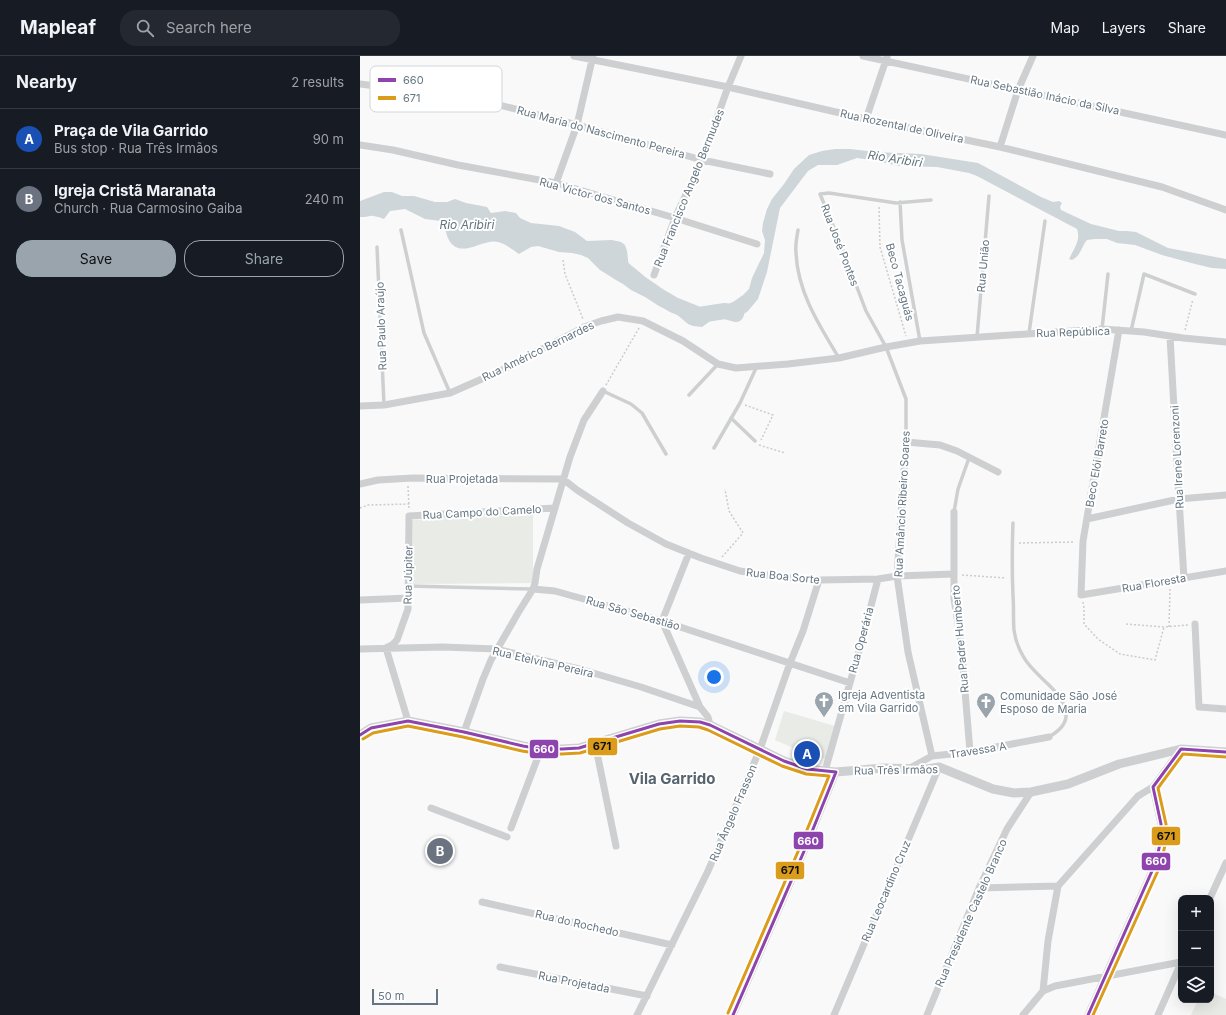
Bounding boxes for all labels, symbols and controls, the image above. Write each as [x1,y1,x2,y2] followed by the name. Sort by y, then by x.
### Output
[120,10,400,46] search box
[20,16,96,39] text: Mapleaf
[134,17,156,39] icon: search
[166,18,252,37] text: Search here
[1051,19,1080,36] text: Map
[1102,19,1146,36] text: Layers
[1168,19,1206,36] text: Share
[370,66,502,112] legend
[16,72,77,92] text: Nearby
[969,72,1121,118] street label: Rua Sebastião Inácio da Silva
[403,73,424,87] text: 660
[291,74,344,90] text: 2 results
[403,91,421,105] text: 671
[515,103,687,161] street label: Rua Maria do Nascimento Pereira
[839,106,965,146] street label: Rua Rozental de Oliveira
[651,107,727,269] street label: Rua Francisco Angelo Bermudes
[54,121,208,140] text: Praça de Vila Garrido
[24,131,34,147] text: A
[313,131,344,147] text: 90 m
[54,140,218,156] text: Bus stop · Rua Três Irmãos
[867,147,924,170] water label: Rio Aribiri
[538,174,652,218] street label: Rua Victor dos Santos
[54,181,216,200] text: Igreja Cristã Maranata
[25,191,33,207] text: B
[305,191,344,207] text: 240 m
[54,200,242,216] text: Church · Rua Carmosino Gaiba
[818,202,862,288] street label: Rua José Pontes
[439,217,496,232] water label: Rio Aribiri
[974,239,992,293] street label: Rua União
[16,240,176,277] button: Save
[184,240,344,277] button: Share
[883,242,917,323] street label: Beco Tacaguás
[372,281,390,371] street label: Rua Paulo Araújo
[480,318,596,384] street label: Rua Américo Bernardes
[1036,324,1110,340] street label: Rua República
[1167,405,1187,509] street label: Rua Irene Lorenzoni
[1082,417,1112,508] street label: Beco Elói Barreto
[891,430,913,578] street label: Rua Amâncio Ribeiro Soares
[426,472,498,486] street label: Rua Projetada
[422,502,542,522] street label: Rua Campo do Camelo
[400,545,416,605] street label: Rua Júpiter
[746,565,820,587] street label: Rua Boa Sorte
[1121,570,1187,596] street label: Rua Floresta
[948,584,972,693] street label: Rua Padre Humberto
[584,593,682,633] street label: Rua São Sebastião
[845,605,877,675] street label: Rua Operária
[491,644,595,680] street label: Rua Etelvina Pereira
[704,667,724,687] your location
[838,688,925,715] place label: Igreja Adventista em Vila Garrido
[1000,689,1117,716] place label: Comunidade São José Esposo de Maria
[813,690,835,718] church icon: Igreja Adventista em Vila Garrido
[975,691,997,719] church icon: Comunidade São José Esposo de Maria
[587,737,618,756] line badge: 671
[529,739,559,759] line badge: 660
[593,739,611,753] text: 671
[794,739,820,769] pin: A
[949,739,1008,761] street label: Travessa A
[533,742,555,756] text: 660
[854,762,938,778] street label: Rua Três Irmãos
[706,763,760,863] street label: Rua Ângelo Frasson
[629,769,715,788] district label: Vila Garrido
[1151,826,1181,846] line badge: 671
[1157,829,1175,843] text: 671
[793,831,824,850] line badge: 660
[797,834,819,848] text: 660
[427,836,453,866] pin: B
[932,836,1010,989] street label: Rua Presidente Castelo Branco
[858,838,914,944] street label: Rua Leocardino Cruz
[1141,852,1171,871] line badge: 660
[1145,854,1167,868] text: 660
[775,861,805,880] line badge: 671
[781,863,799,877] text: 671
[1178,895,1214,1003] map controls
[1178,895,1214,931] button: +
[534,907,621,940] street label: Rua do Rochedo
[1178,931,1214,967] button: −
[1178,967,1214,1003] button: layers
[537,968,611,996] street label: Rua Projetada
[372,987,438,1006] scale bar
[378,989,404,1003] text: 50 m

